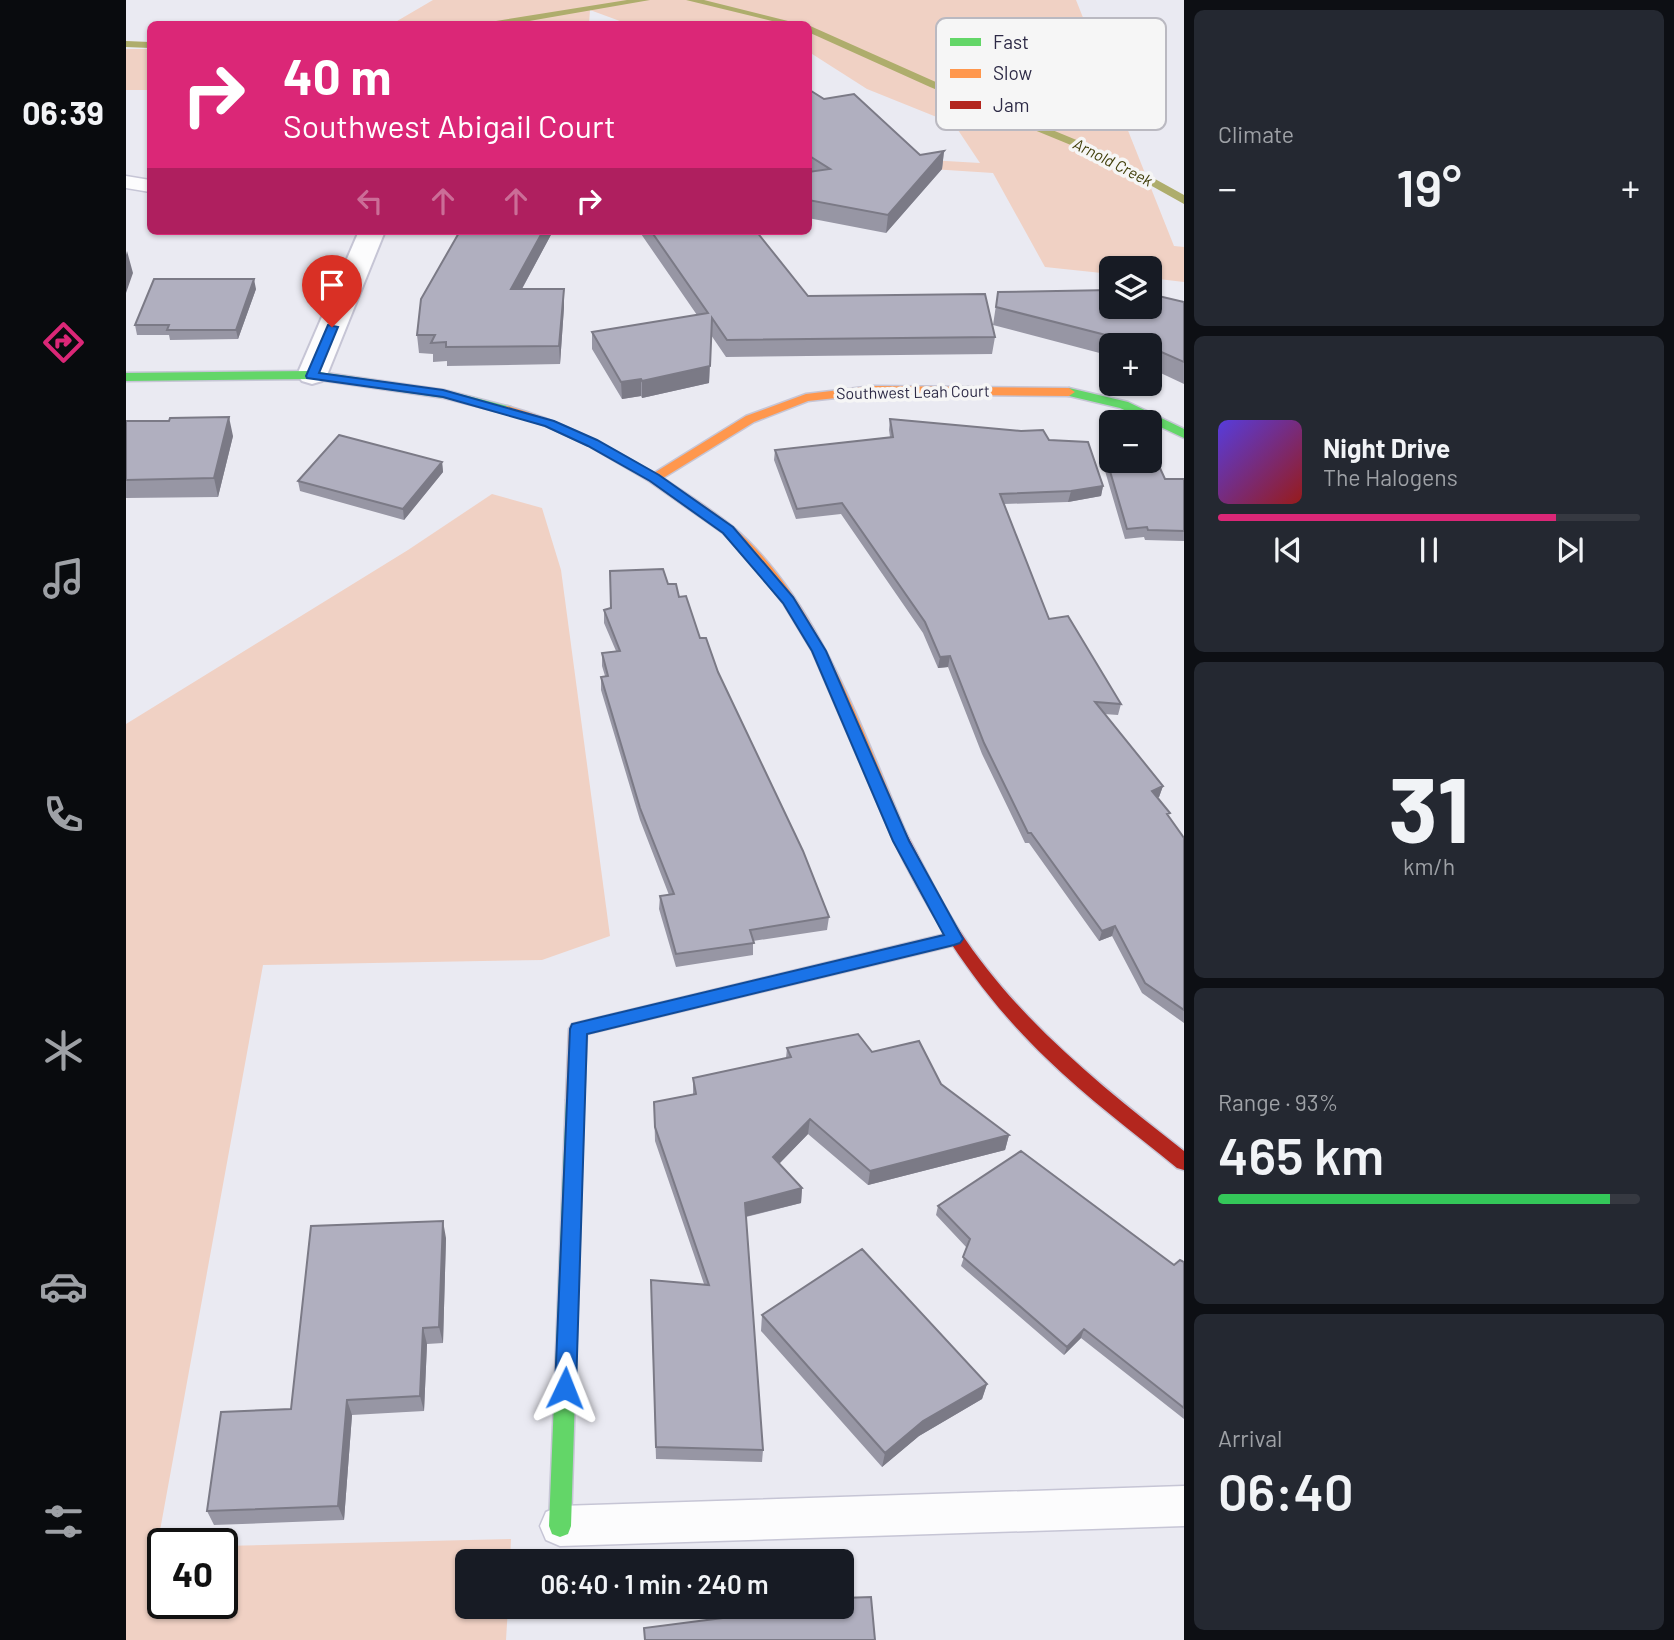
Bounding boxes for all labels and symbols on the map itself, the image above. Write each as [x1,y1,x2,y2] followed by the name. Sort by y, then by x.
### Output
[936,18,1166,130] legend
[993,30,1029,53] text: Fast
[993,61,1032,84] text: Slow
[993,93,1029,116] text: Jam
[1070,134,1156,190] water label: Arnold Creek
[302,255,362,327] pin
[836,381,990,402] street label: Southwest Leah Court
[528,1351,602,1425] position arrow
[147,1528,238,1619] speed limit sign: 40

